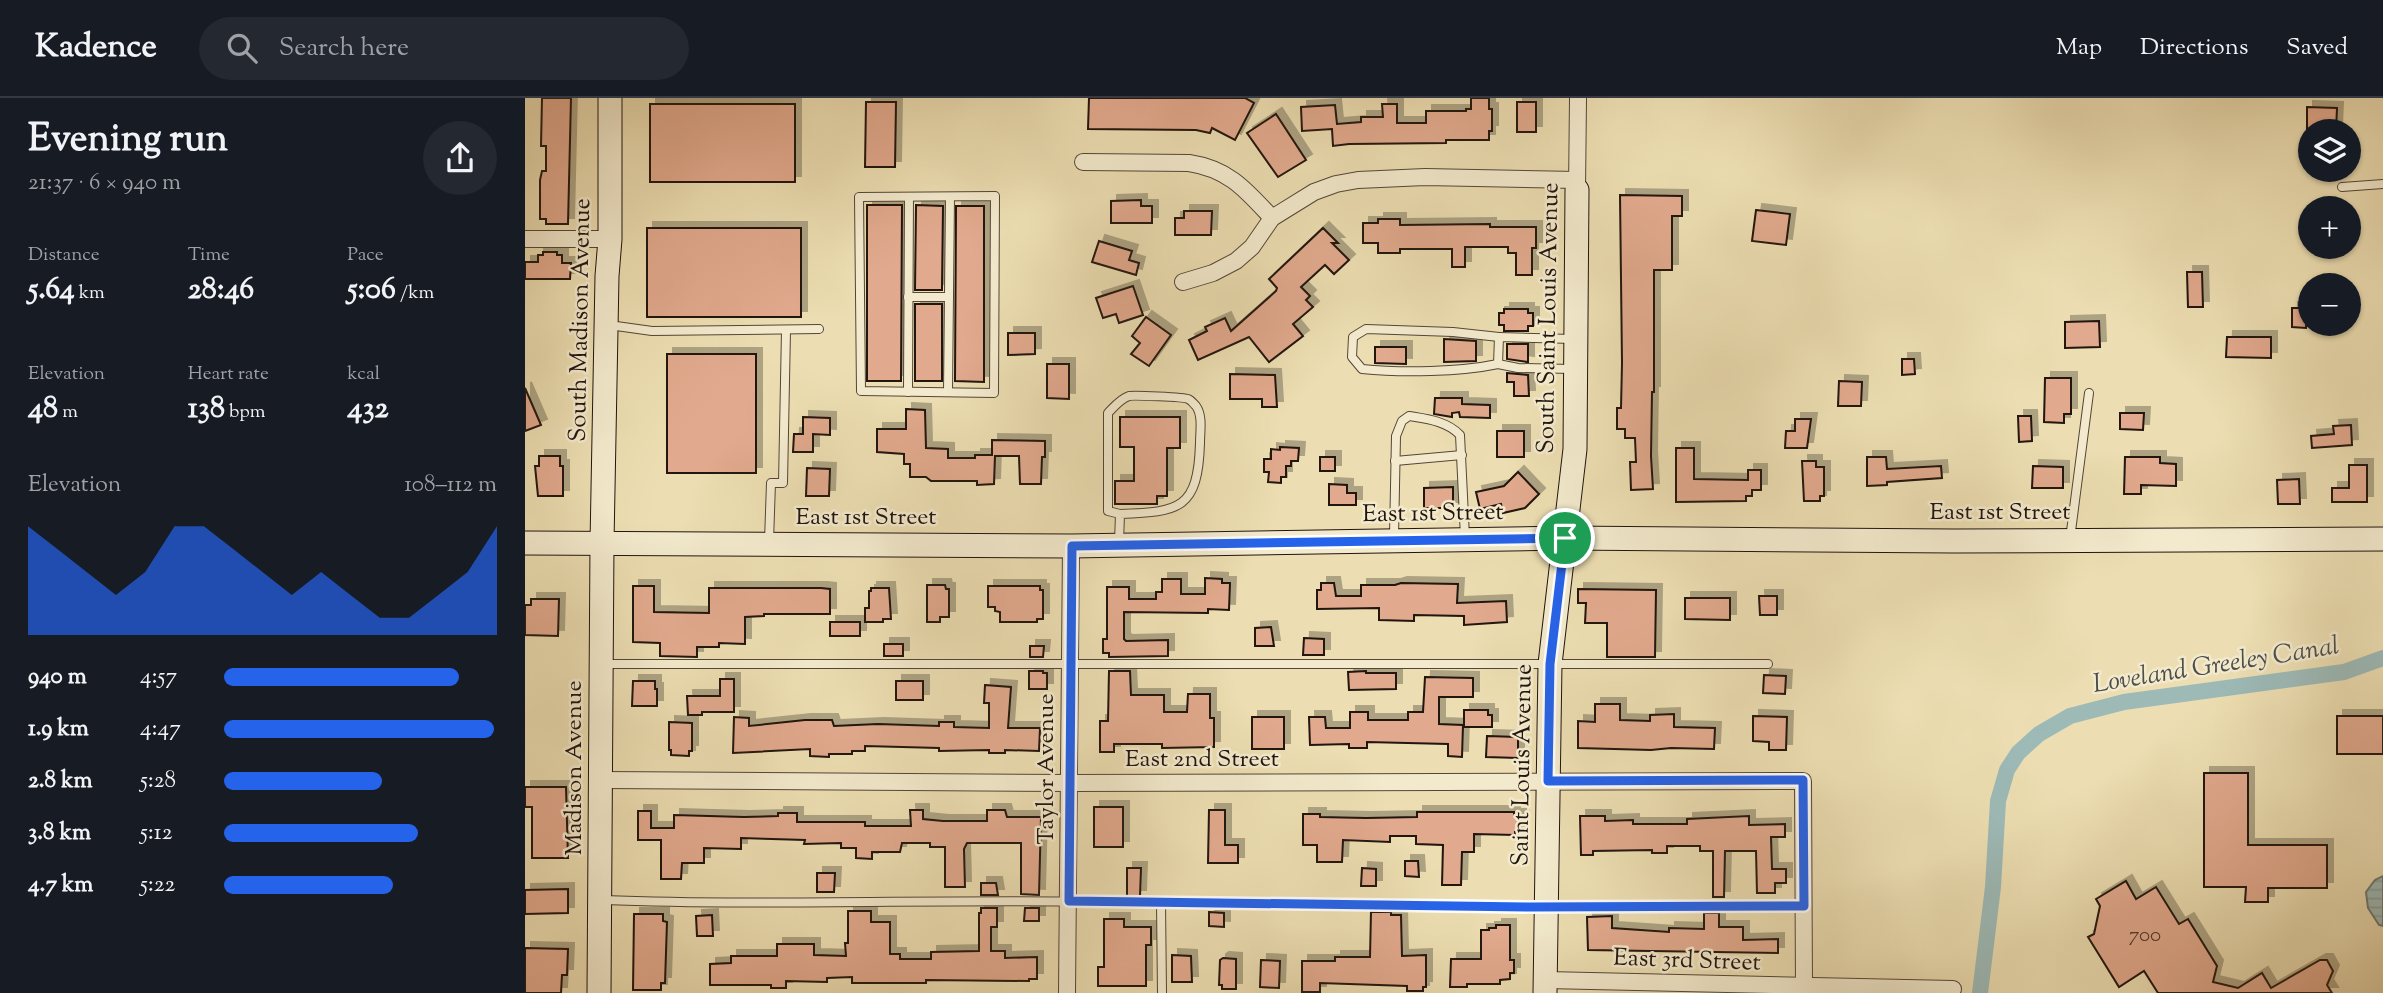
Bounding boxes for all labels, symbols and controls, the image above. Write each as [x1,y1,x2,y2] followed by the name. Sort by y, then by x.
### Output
[199,17,689,80] search box
[35,24,157,72] text: Kadence
[223,29,261,67] icon: search
[279,30,409,67] text: Search here
[2056,31,2102,65] text: Map
[2140,31,2248,65] text: Directions
[2286,31,2348,65] text: Saved
[28,114,228,168] text: Evening run
[2298,119,2361,336] map controls
[2298,119,2361,182] button: layers
[423,121,497,195] button: share
[28,167,181,200] text: 21:37 · 6 × 940 m
[1530,182,1568,454] street label: South Saint Louis Avenue
[2298,196,2361,259] button: +
[562,198,600,442] street label: South Madison Avenue
[28,242,100,269] text: Distance
[188,242,230,269] text: Time
[347,242,384,269] text: Pace
[28,269,75,312] text: 5.64
[188,269,254,312] text: 28:46
[347,269,396,312] text: 5:06
[2298,273,2361,336] button: −
[75,280,105,307] text: km
[396,280,434,307] text: /km
[28,361,105,388] text: Elevation
[188,361,269,388] text: Heart rate
[347,361,380,388] text: kcal
[28,388,58,431] text: 48
[188,388,225,431] text: 138
[347,388,389,431] text: 432
[58,399,78,426] text: m
[225,399,266,426] text: bpm
[28,469,121,502] text: Elevation
[404,469,497,502] text: 108–112 m
[1362,496,1504,532] street label: East 1st Street
[1929,496,2071,530] street label: East 1st Street
[795,501,937,535] street label: East 1st Street
[1535,508,1595,568] pin
[1546,519,1584,557] icon: arrive
[2090,628,2342,704] water label: Loveland Greeley Canal
[28,661,87,694] text: 940 m
[140,661,177,694] text: 4:57
[1504,664,1542,866] street label: Saint Louis Avenue
[558,680,592,856] street label: Madison Avenue
[1030,693,1064,845] street label: Taylor Avenue
[28,713,89,746] text: 1.9 km
[140,713,181,746] text: 4:47
[1125,743,1279,777] street label: East 2nd Street
[28,765,93,798] text: 2.8 km
[140,765,176,798] text: 5:28
[28,817,91,850] text: 3.8 km
[140,817,172,850] text: 5:12
[28,869,93,902] text: 4.7 km
[140,869,175,902] text: 5:22
[2129,921,2161,951] house number: 700
[1613,941,1761,981] street label: East 3rd Street

